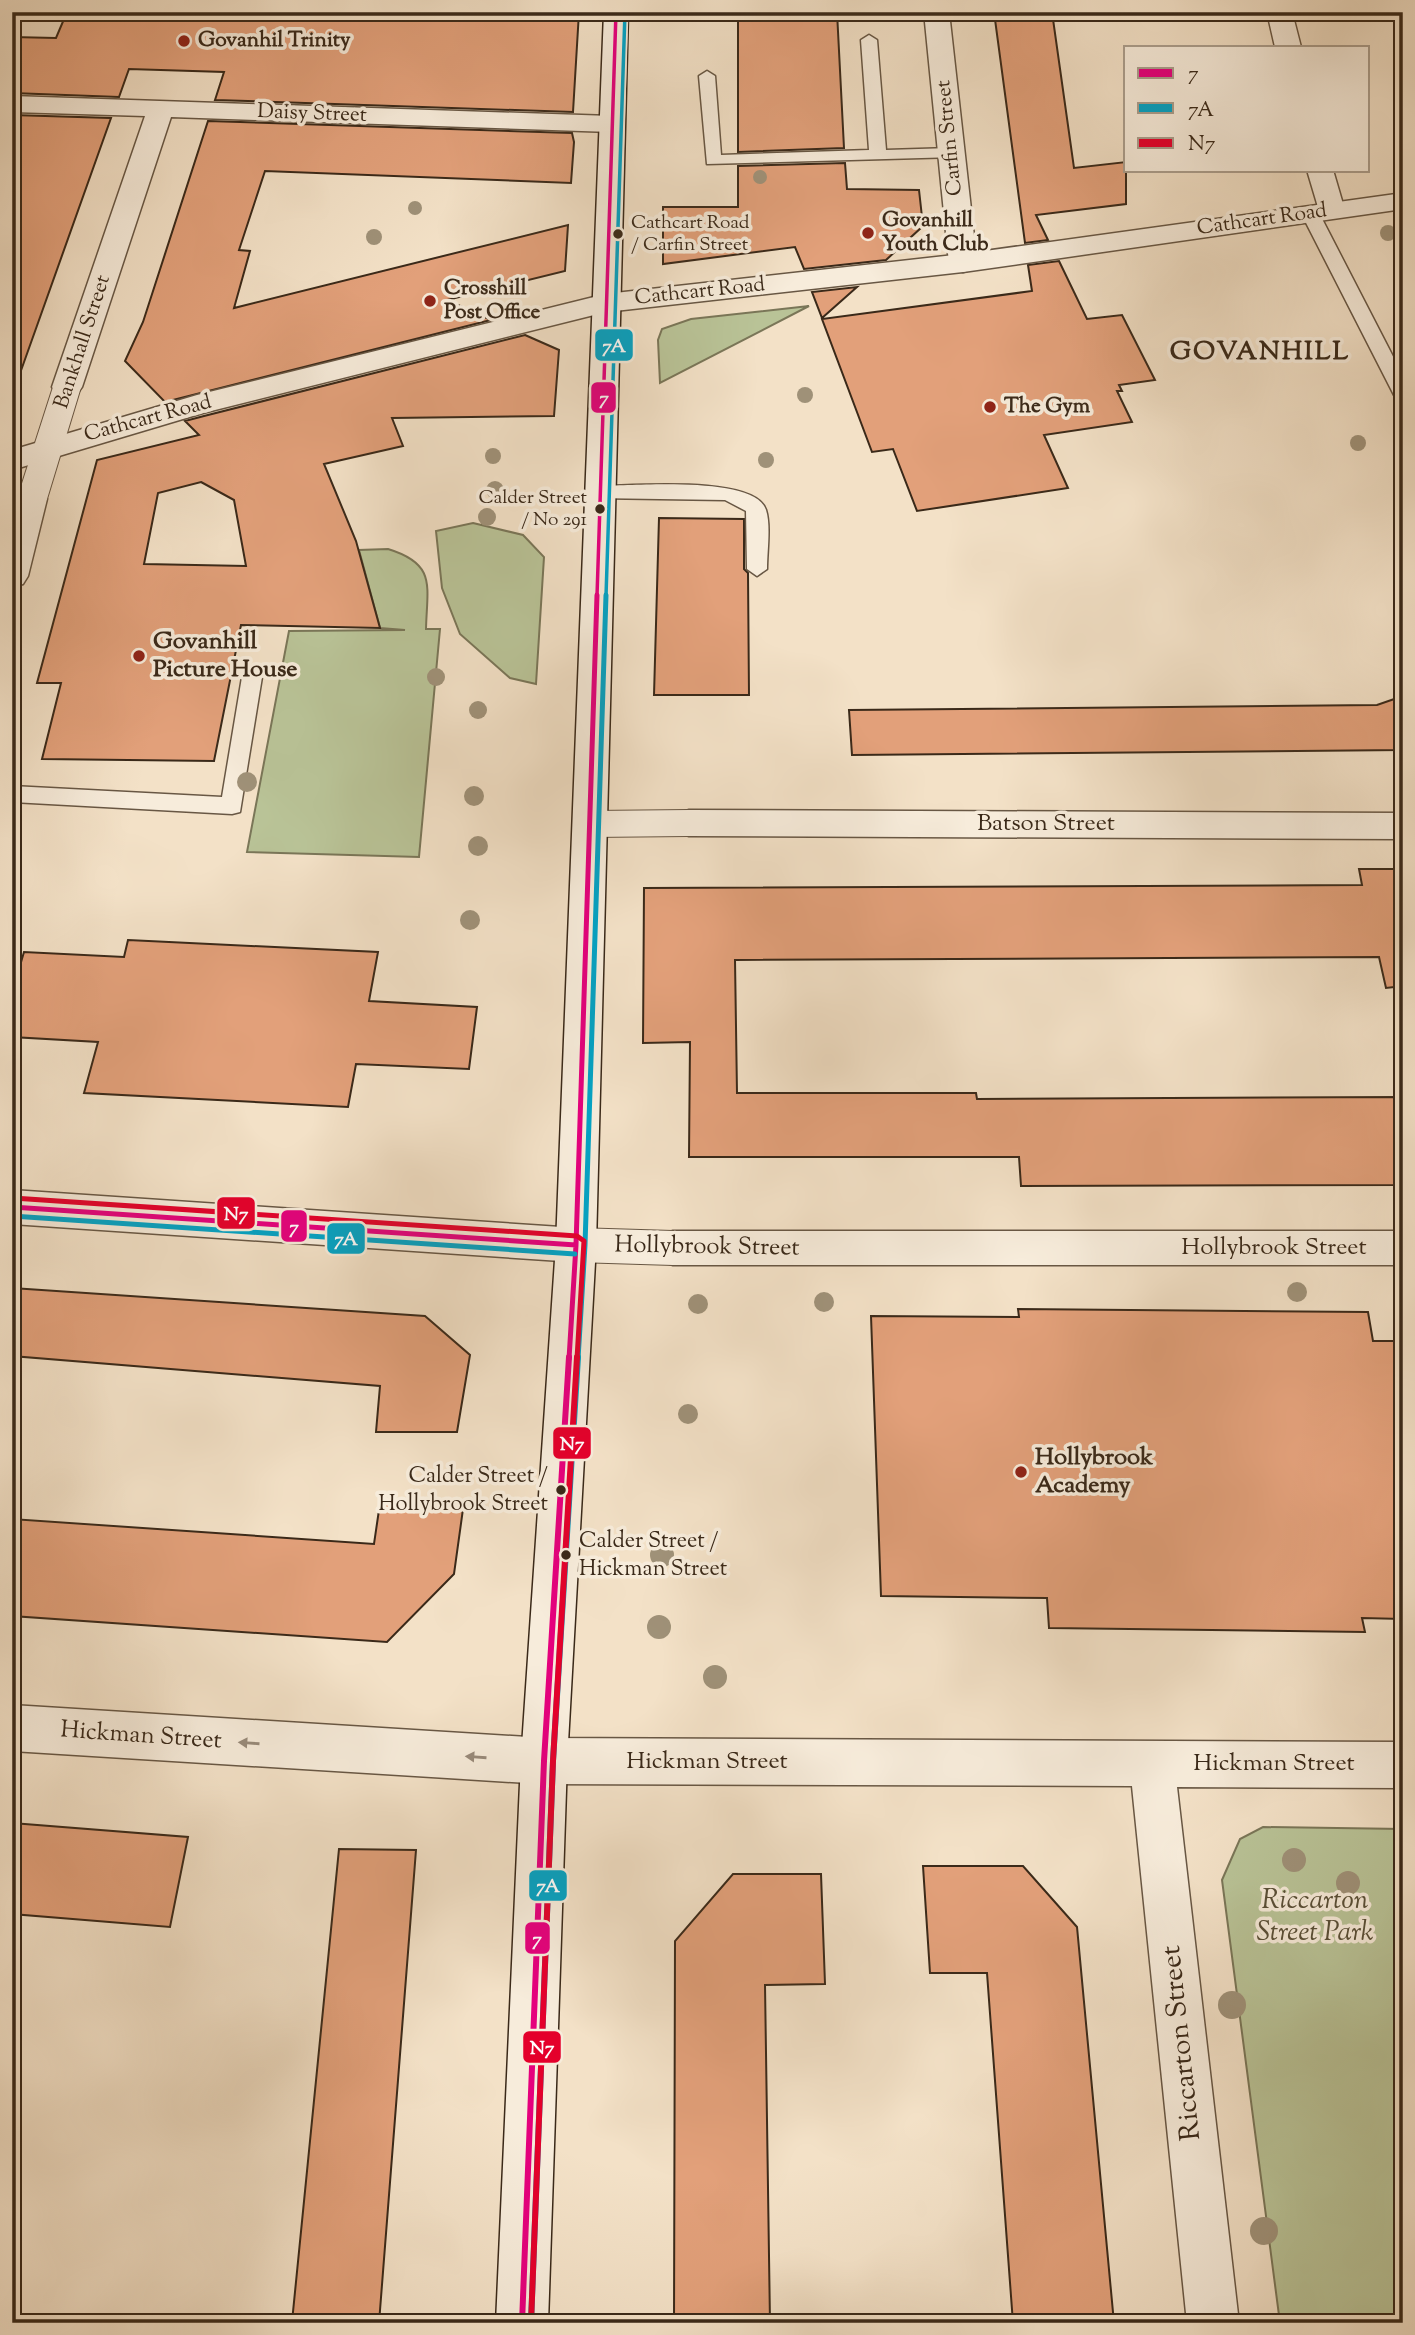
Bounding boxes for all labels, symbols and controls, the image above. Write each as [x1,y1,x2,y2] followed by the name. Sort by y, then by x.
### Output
[198,26,351,56] place label: Govanhil Trinity
[176,33,192,49] marker: Govanhil Trinity
[1124,46,1370,172] legend
[1188,60,1199,90] text: 7
[929,79,971,197] street label: Carfin Street
[1188,96,1214,126] text: 7A
[257,97,367,131] street label: Daisy Street
[1188,130,1216,160] text: N7
[1195,196,1329,244] street label: Cathcart Road
[882,206,989,260] place label: Govanhill Youth Club
[631,210,750,259] place label: Cathcart Road / Carfin Street
[860,225,876,241] marker: Govanhill Youth Club
[611,227,625,241] marker: Cathcart Road / Carfin Street
[633,270,767,314] street label: Cathcart Road
[47,271,119,413] street label: Bankhall Street
[444,274,541,328] place label: Crosshill Post Office
[422,293,438,309] marker: Crosshill Post Office
[594,328,634,362] line badge: 7A
[602,334,626,361] text: 7A
[1170,334,1350,371] district label: GOVANHILL
[590,381,617,414] line badge: 7
[599,386,609,413] text: 7
[81,388,215,450] street label: Cathcart Road
[1004,392,1091,422] place label: The Gym
[982,399,998,415] marker: The Gym
[478,485,588,534] place label: Calder Street / No 291
[593,502,607,516] marker: Calder Street / No 291
[153,625,298,687] place label: Govanhill Picture House
[131,648,147,664] marker: Govanhill Picture House
[977,807,1115,841] street label: Batson Street
[216,1196,256,1230] line badge: N7
[224,1202,249,1229] text: N7
[280,1209,308,1243] line badge: 7
[289,1215,299,1242] text: 7
[326,1222,366,1255] line badge: 7A
[334,1227,358,1254] text: 7A
[614,1228,800,1266] street label: Hollybrook Street
[1181,1231,1367,1265] street label: Hollybrook Street
[552,1426,592,1460] line badge: N7
[560,1432,585,1459] text: N7
[1035,1441,1154,1503] place label: Hollybrook Academy
[378,1461,548,1521] place label: Calder Street / Hollybrook Street
[1013,1464,1029,1480] marker: Hollybrook Academy
[554,1483,568,1497] marker: Calder Street / Hollybrook Street
[579,1526,728,1586] place label: Calder Street / Hickman Street
[559,1548,573,1562] marker: Calder Street / Hickman Street
[59,1713,223,1759] street label: Hickman Street
[238,1737,260,1748] one-way arrow
[626,1745,788,1779] street label: Hickman Street
[1193,1747,1355,1781] street label: Hickman Street
[465,1751,487,1762] one-way arrow
[528,1869,568,1902] line badge: 7A
[536,1874,560,1901] text: 7A
[1257,1881,1374,1953] park label: Riccarton Street Park
[524,1921,551,1955] line badge: 7
[532,1927,542,1954] text: 7
[1152,1943,1212,2143] street label: Riccarton Street
[522,2030,562,2064] line badge: N7
[530,2036,555,2063] text: N7

